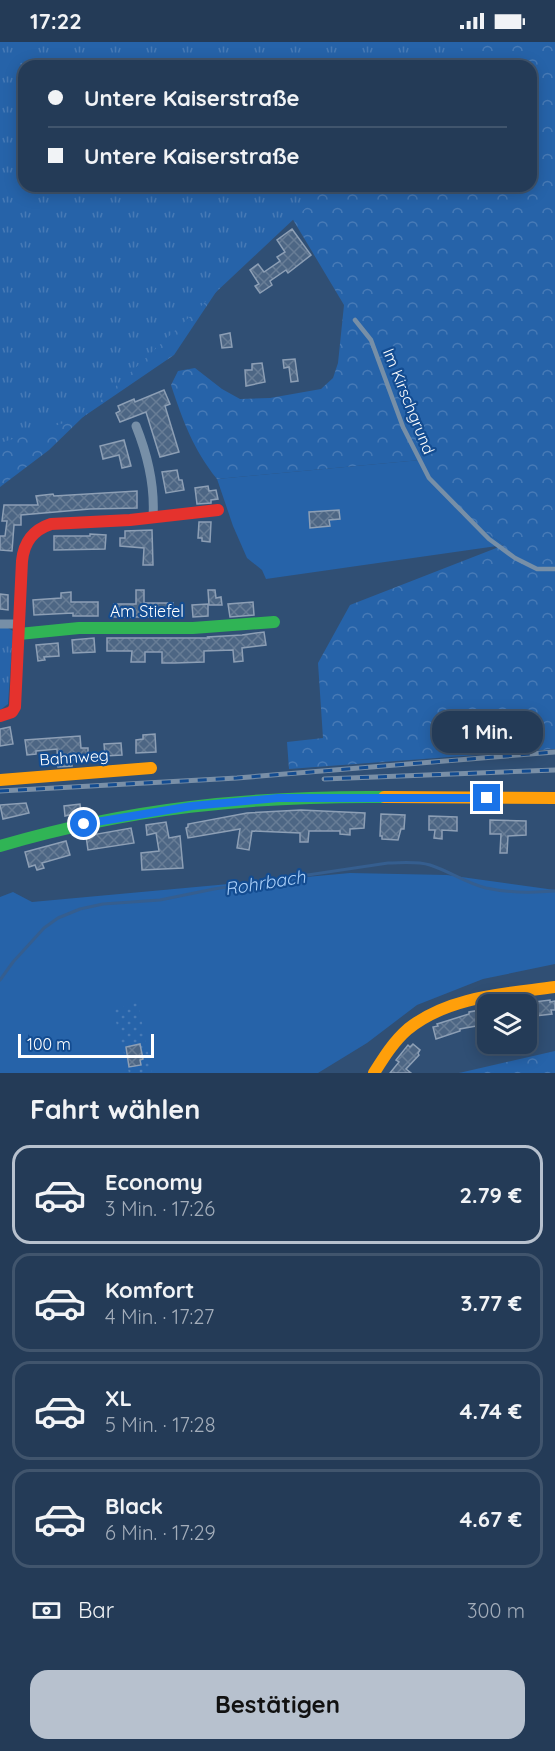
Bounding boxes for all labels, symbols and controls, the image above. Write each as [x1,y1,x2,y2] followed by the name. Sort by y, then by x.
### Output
[30,7,82,35] text: 17:22
[84,84,300,112] text: Untere Kaiserstraße
[84,142,300,170] text: Untere Kaiserstraße
[379,345,439,457] street label: Im Kirschgrund
[110,601,184,621] street label: Am Stiefel
[432,711,542,753] callout: 1 Min.
[462,719,513,744] text: 1 Min.
[39,745,109,769] street label: Bahnweg
[473,784,500,811] route end
[70,810,97,837] route start
[223,865,308,900] water label: Rohrbach
[477,994,537,1054] map controls
[477,994,537,1054] button: layers
[18,1031,154,1058] scale bar
[27,1034,71,1054] text: 100 m
[30,1092,200,1126] text: Fahrt wählen
[33,1168,87,1222] icon: car
[105,1168,203,1196] text: Economy
[459,1181,522,1209] text: 2.79 €
[105,1196,215,1221] text: 3 Min. · 17:26
[33,1276,87,1330] icon: car
[105,1276,194,1304] text: Komfort
[461,1289,522,1317] text: 3.77 €
[105,1304,214,1329] text: 4 Min. · 17:27
[33,1384,87,1438] icon: car
[105,1384,132,1412] text: XL
[459,1397,522,1425] text: 4.74 €
[105,1412,215,1437] text: 5 Min. · 17:28
[33,1492,87,1546] icon: car
[105,1492,163,1520] text: Black
[459,1505,522,1533] text: 4.67 €
[105,1520,216,1545] text: 6 Min. · 17:29
[30,1594,63,1627] icon: cash
[78,1596,114,1624] text: Bar
[467,1598,525,1623] text: 300 m
[30,1670,525,1739] button: Bestätigen

